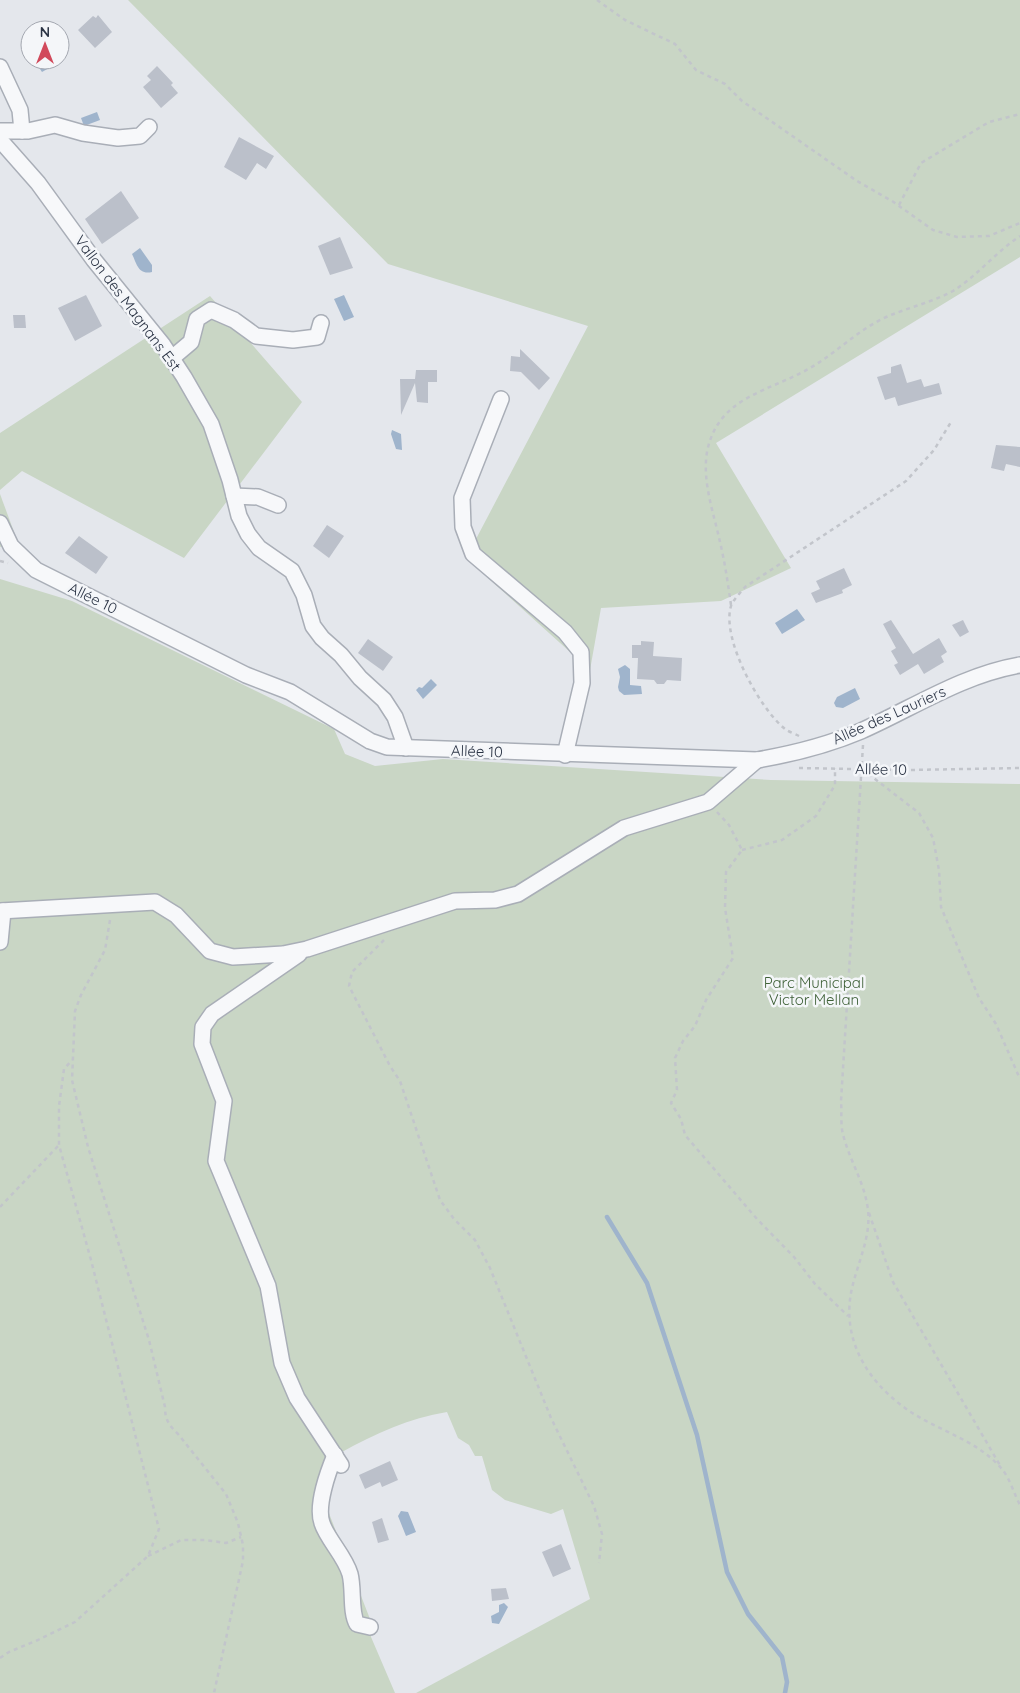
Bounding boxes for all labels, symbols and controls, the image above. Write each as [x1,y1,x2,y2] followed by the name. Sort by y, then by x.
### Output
[20,20,70,70] north arrow
[40,23,50,41] text: N
[71,231,185,375] street label: Vallon des Magnans Est
[65,578,121,618] street label: Allée 10
[829,682,949,748] street label: Allée des Lauriers
[451,741,503,761] street label: Allée 10
[855,759,907,779] street label: Allée 10
[764,973,864,1009] park label: Parc Municipal Victor Mellan

